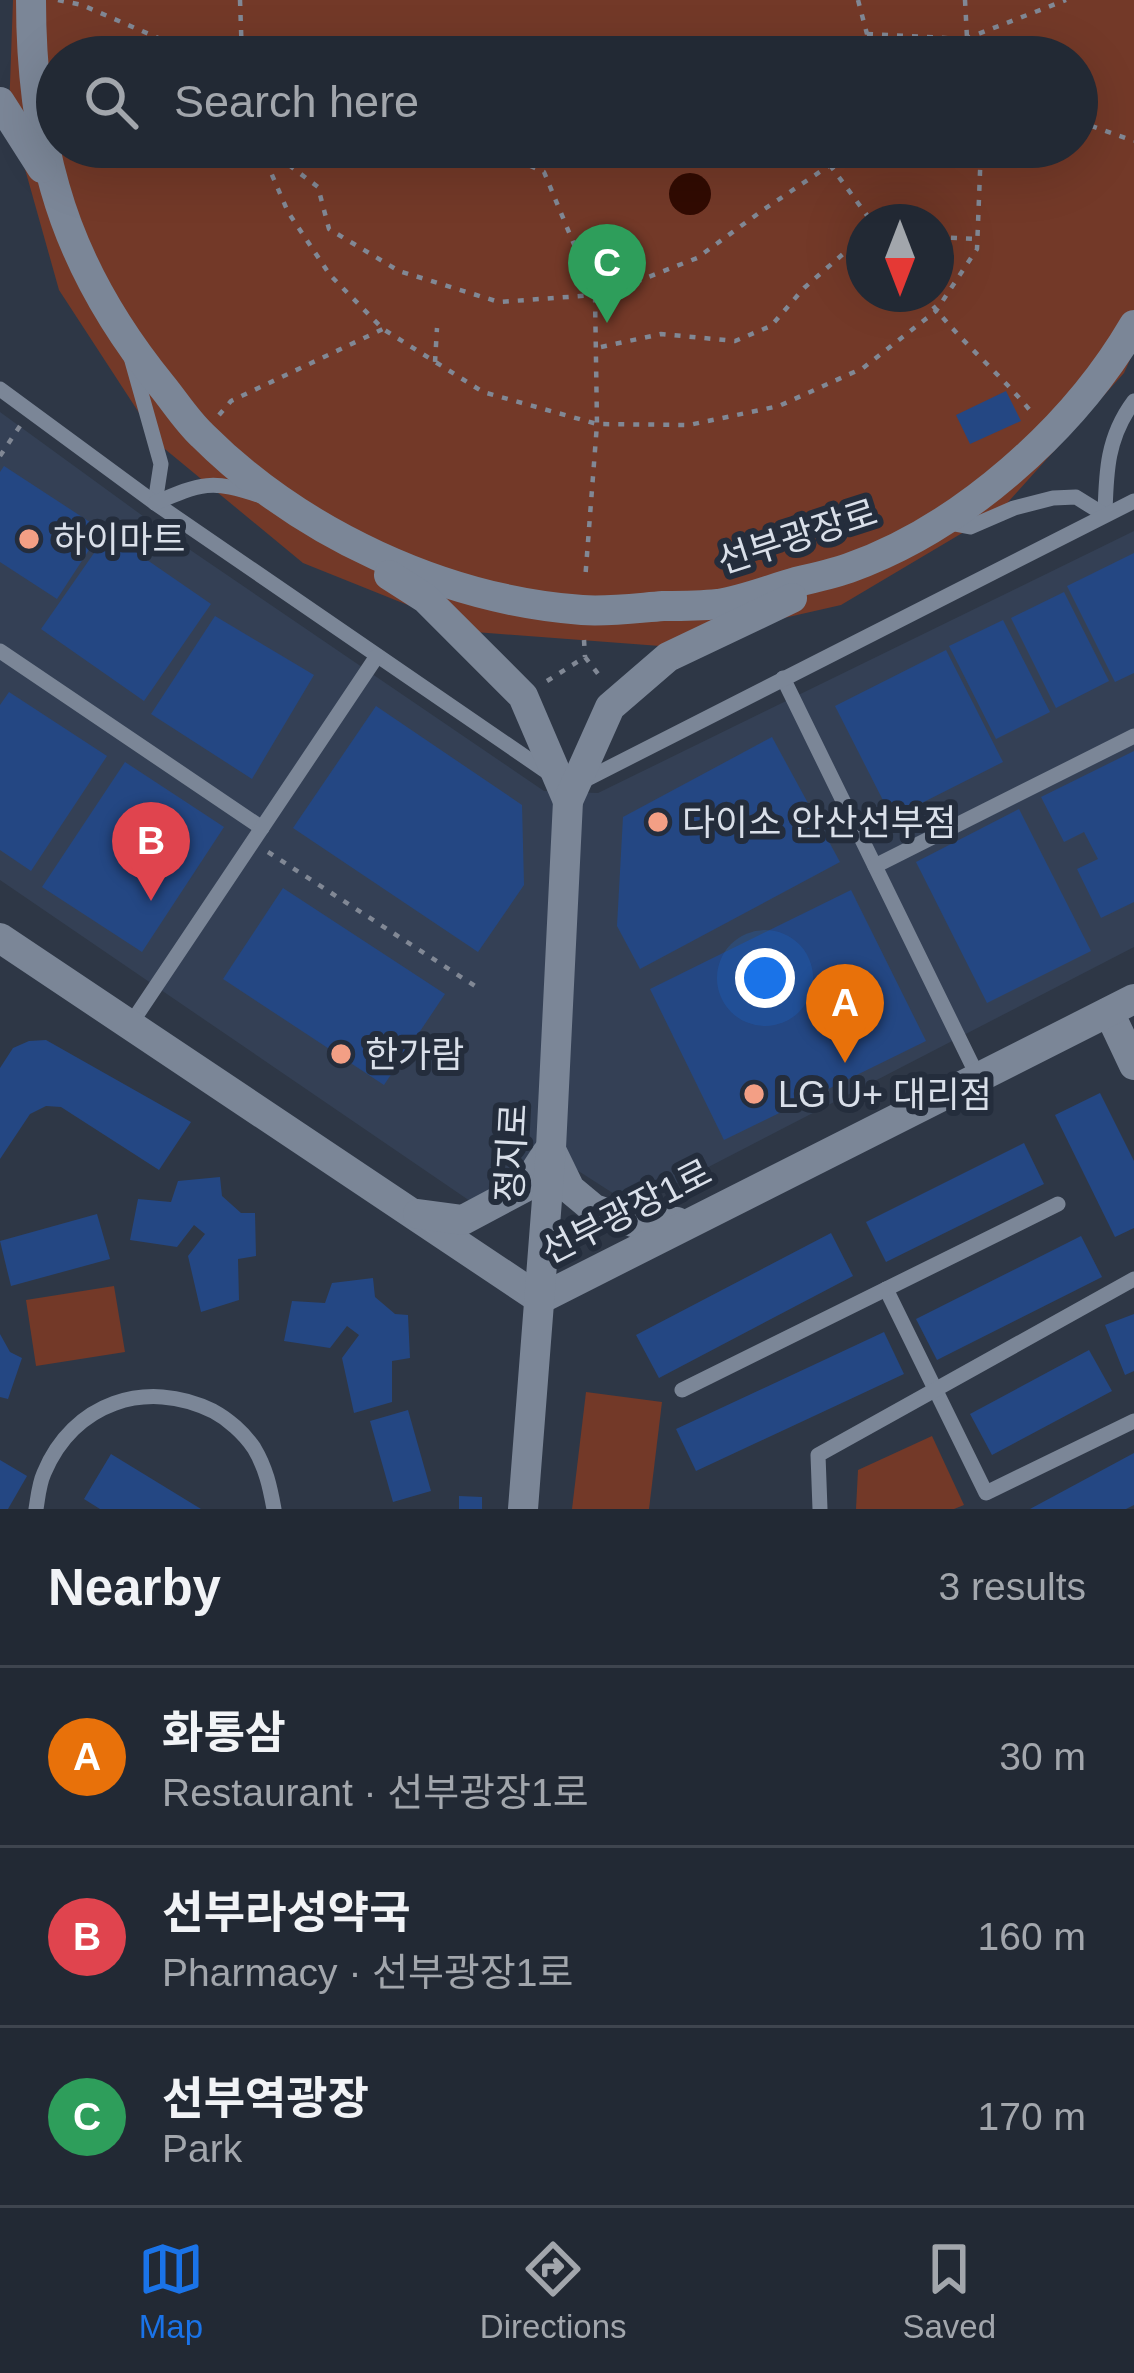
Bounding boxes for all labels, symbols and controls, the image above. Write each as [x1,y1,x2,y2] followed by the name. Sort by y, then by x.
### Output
[36,36,1098,168] search box
[78,69,144,135] icon: search
[174,76,419,127] text: Search here
[846,204,954,312] north arrow
[568,224,646,323] pin: C
[712,491,882,582] street label: 선부광장로
[53,519,185,560] place label: 하이마트
[16,526,42,552] marker: 하이마트
[112,802,190,901] pin: B
[682,802,957,843] place label: 다이소 안산선부점
[645,809,671,835] marker: 다이소 안산선부점
[735,948,795,1008] your location
[806,964,884,1063] pin: A
[365,1034,464,1075] place label: 한가람
[328,1041,354,1067] marker: 한가람
[778,1074,992,1115] place label: LG U+ 대리점
[741,1081,767,1107] marker: LG U+ 대리점
[488,1102,535,1204] street label: 정지로
[534,1151,718,1272] street label: 선부광장1로
[48,1559,221,1616] text: Nearby
[939,1565,1086,1608] text: 3 results
[162,1707,286,1758] text: 화통삼
[73,1735,101,1778] text: A
[999,1735,1086,1778] text: 30 m
[162,1771,589,1814] text: Restaurant · 선부광장1로
[162,1887,410,1938] text: 선부라성약국
[73,1915,101,1958] text: B
[978,1915,1086,1958] text: 160 m
[162,1951,573,1994] text: Pharmacy · 선부광장1로
[162,2073,369,2124] text: 선부역광장
[73,2095,101,2138] text: C
[978,2095,1086,2138] text: 170 m
[162,2127,242,2170] text: Park
[138,2236,204,2346] tab: Map
[480,2236,627,2346] tab: Directions
[902,2236,996,2346] tab: Saved

